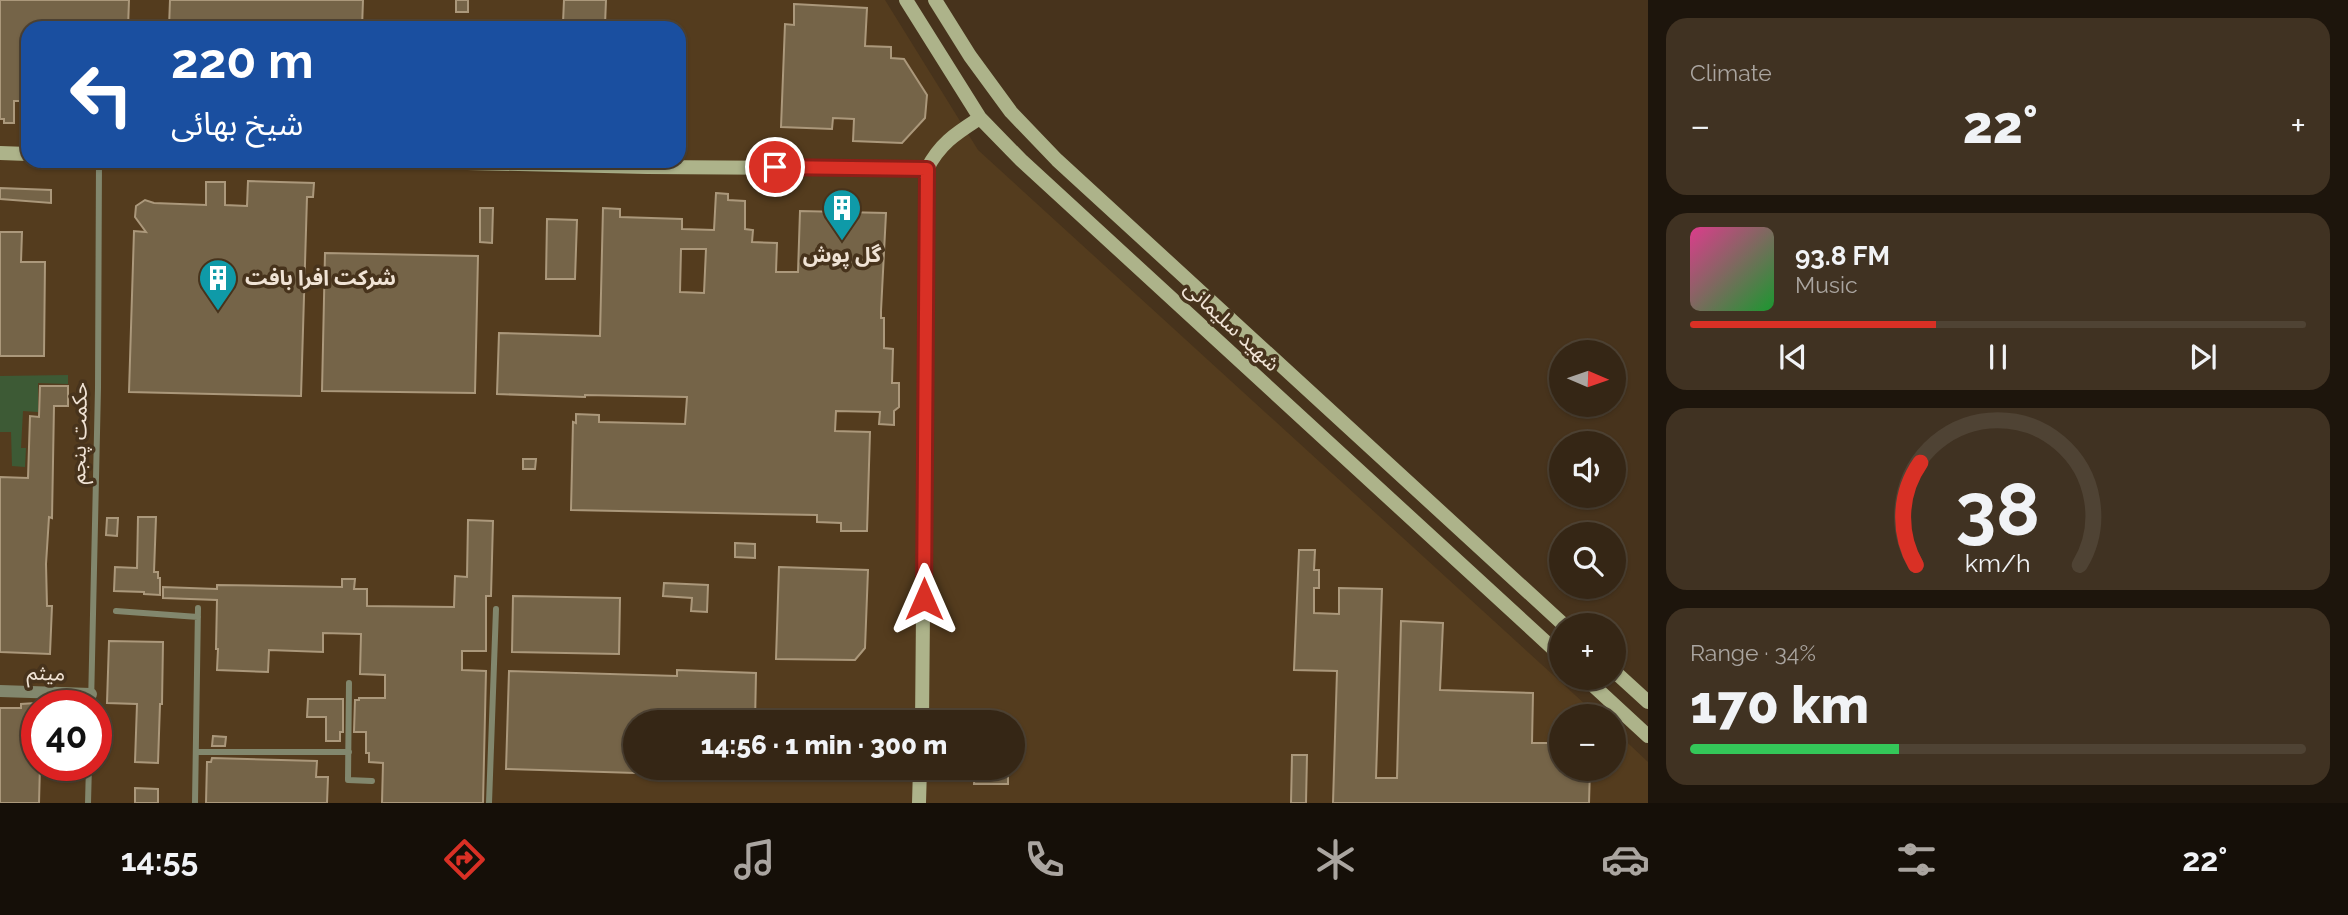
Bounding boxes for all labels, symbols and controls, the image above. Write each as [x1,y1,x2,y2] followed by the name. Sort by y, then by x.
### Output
[171,32,314,89] text: 220 m
[56,49,147,140] icon: left
[1690,59,1772,86] text: Climate
[1963,94,2038,155] text: 22°
[1690,103,1710,148] text: −
[2290,103,2306,148] text: +
[171,105,303,142] text: شیخ بهائی
[745,137,805,197] pin
[756,148,794,186] icon: arrive
[821,187,863,242] building icon: گل پوش
[1795,241,1890,271] text: 93.8 FM
[803,242,882,269] place label: گل پوش
[197,257,239,312] building icon: شرکت افرا بافت
[245,265,396,290] place label: شرکت افرا بافت
[1795,271,1858,298] text: Music
[1179,275,1285,376] street label: شهید سلیمانی
[1774,338,1812,376] icon: previous
[1979,338,2017,376] icon: pause
[2184,338,2222,376] icon: next
[1549,340,1626,416] north arrow
[1549,340,1626,781] map controls
[65,382,95,484] street label: حکمت پنجم
[1549,431,1626,508] button: sound
[1956,467,2040,552] text: 38
[1549,522,1626,599] button: search
[1965,548,2031,578] text: km/h
[887,562,961,636] position arrow
[1549,613,1626,690] button: +
[1690,639,1816,666] text: Range · 34%
[26,659,66,689] street label: میثم
[1690,674,1869,735] text: 170 km
[21,690,112,781] speed limit sign: 40
[1549,704,1626,781] button: −
[701,730,947,760] text: 14:56 · 1 min · 300 m
[440,835,489,884] icon: directions
[730,835,779,884] icon: music
[1020,835,1069,884] icon: phone
[1311,835,1360,884] icon: climate
[1601,835,1650,884] icon: car
[1892,835,1941,884] icon: filters
[121,841,198,878] text: 14:55
[2182,841,2227,878] text: 22°

